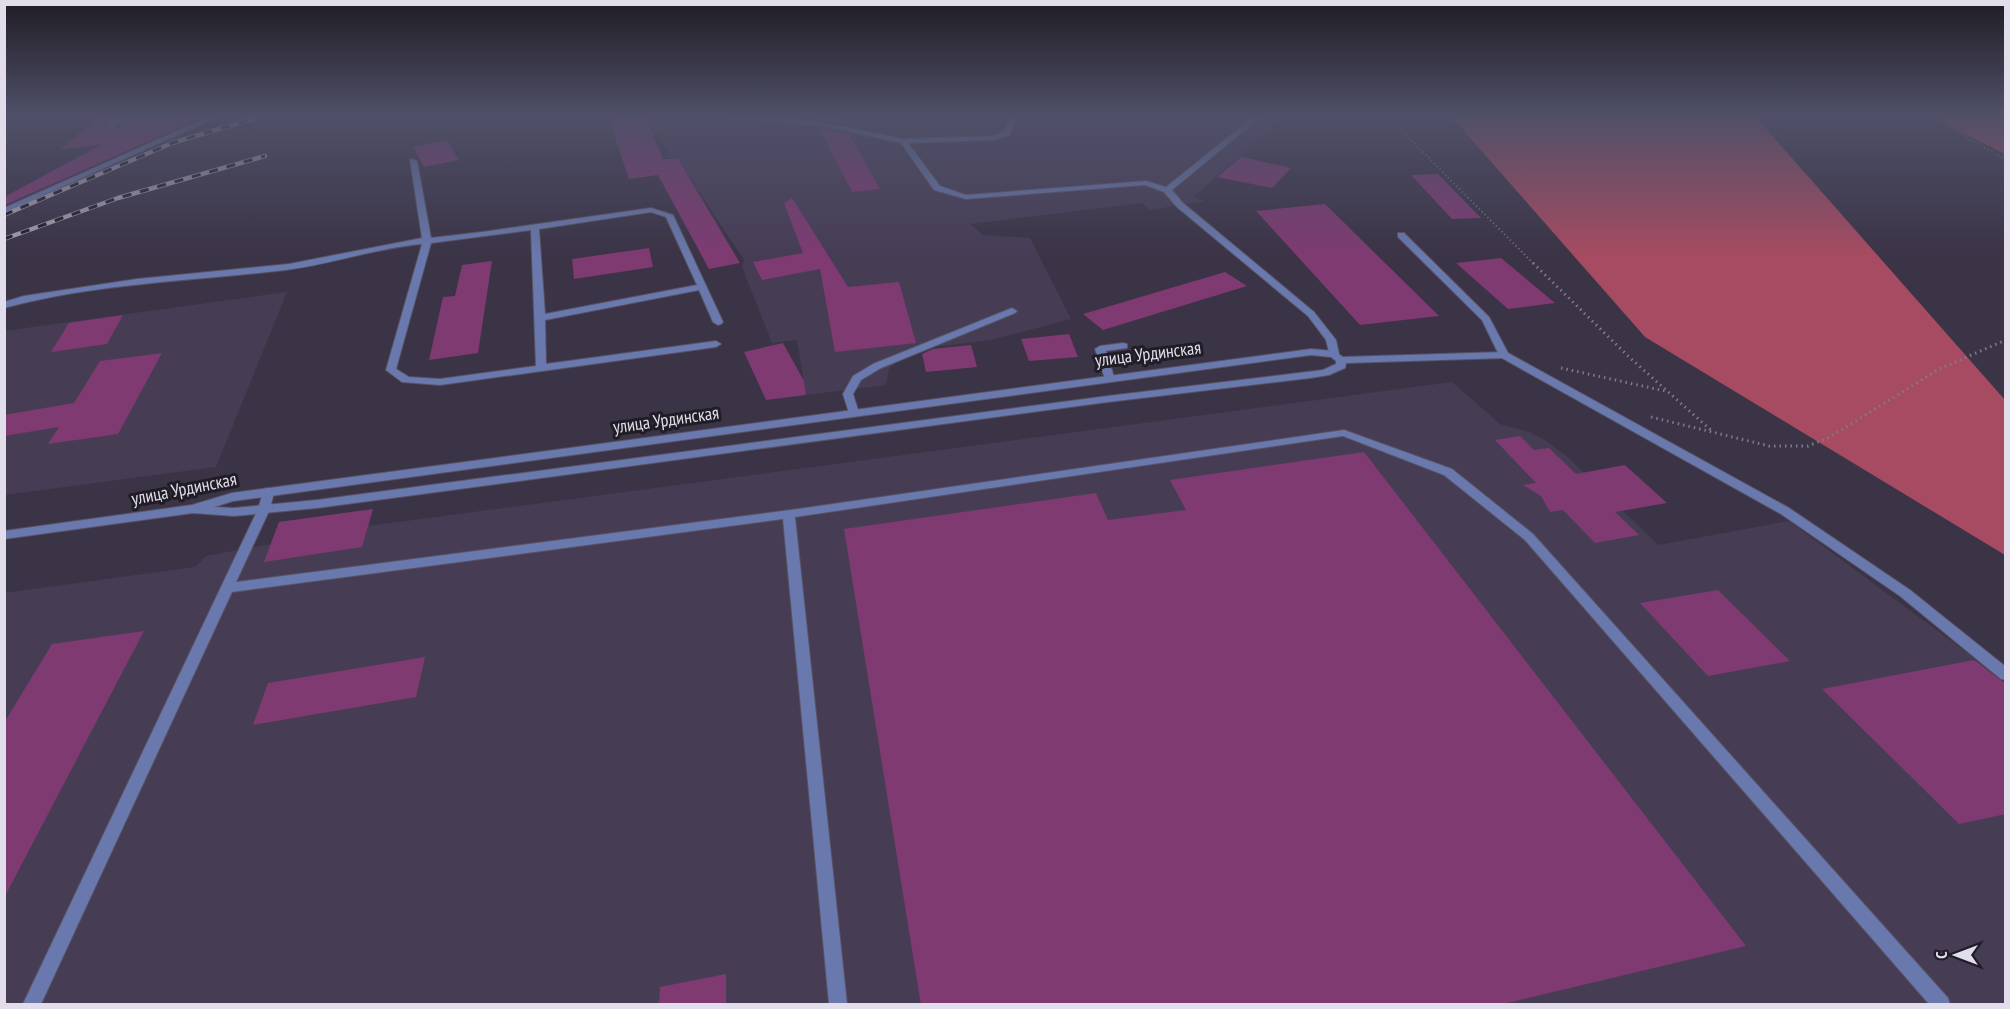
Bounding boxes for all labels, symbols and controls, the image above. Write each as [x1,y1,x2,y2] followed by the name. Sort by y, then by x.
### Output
[1094,336,1202,371] street label: улица Урдинская
[612,401,720,438] street label: улица Урдинская
[129,467,238,510] street label: улица Урдинская
[1926,925,1986,985] north arrow
[1931,951,1951,959] text: С

